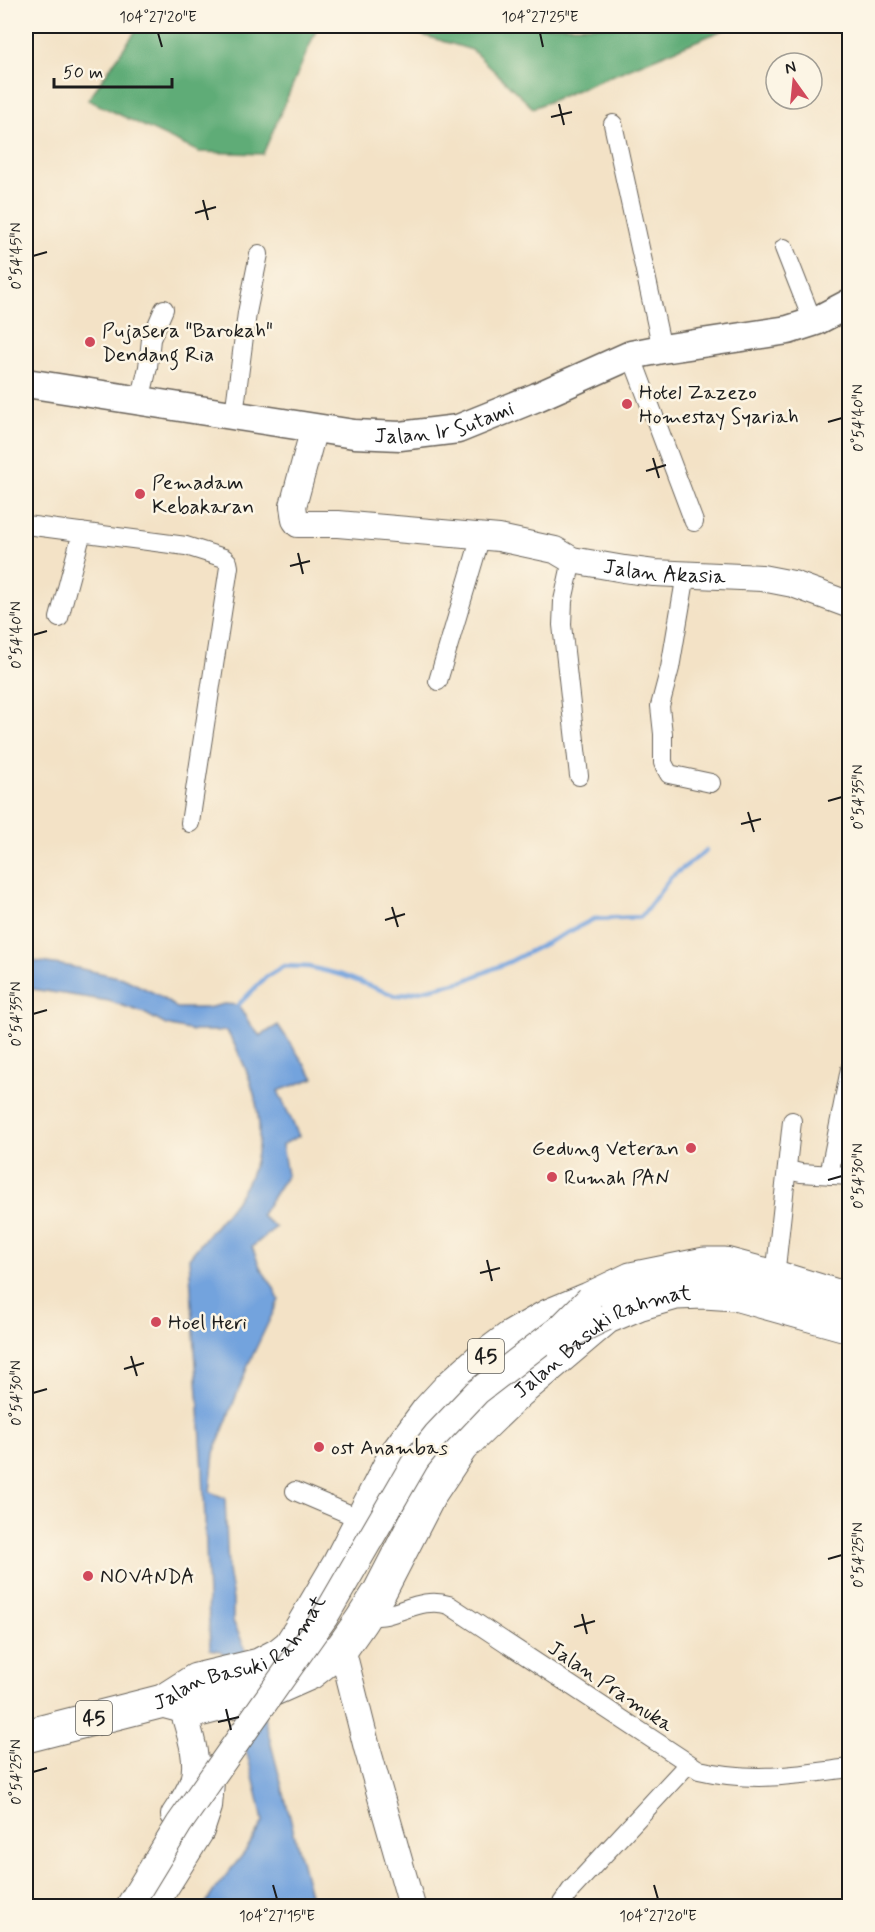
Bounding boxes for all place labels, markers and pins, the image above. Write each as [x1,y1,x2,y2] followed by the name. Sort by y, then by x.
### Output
[102,317,273,371] place label: Pujasera "Barokah" Dendang Ria
[83,335,97,349] marker: Pujasera "Barokah" Dendang Ria
[639,379,799,431] place label: Hotel Zazezo Homestay Syariah
[620,397,634,411] marker: Hotel Zazezo Homestay Syariah
[152,469,254,521] place label: Pemadam Kebakaran
[133,487,147,501] marker: Pemadam Kebakaran
[532,1135,679,1163] place label: Gedung Veteran
[684,1141,698,1155] marker: Gedung Veteran
[564,1164,670,1192] place label: Rumah PAN
[545,1170,559,1184] marker: Rumah PAN
[168,1309,247,1337] place label: Hoel Heri
[149,1315,163,1329] marker: Hoel Heri
[331,1434,448,1462] place label: ost Anambas
[312,1440,326,1454] marker: ost Anambas
[100,1563,195,1591] place label: NOVANDA
[81,1569,95,1583] marker: NOVANDA

